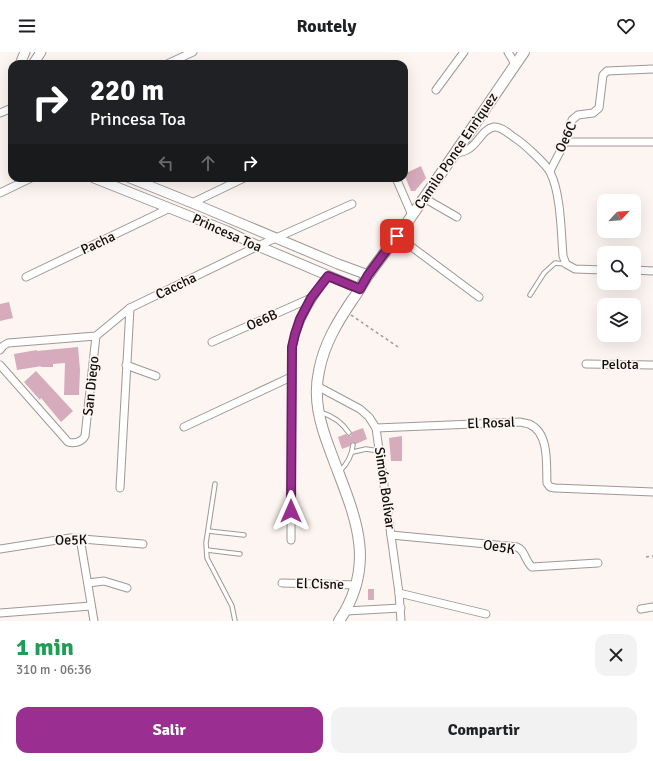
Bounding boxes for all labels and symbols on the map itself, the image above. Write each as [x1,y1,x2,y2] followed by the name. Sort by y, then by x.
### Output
[411,90,501,212] street label: Camilo Ponce Enrìquez
[551,119,581,155] street label: Oe6C
[597,194,641,238] north arrow
[190,210,264,256] street label: Princesa Toa
[380,219,414,253] pin
[78,228,118,258] street label: Pacha
[153,269,199,303] street label: Caccha
[244,306,280,334] street label: Oe6B
[79,355,103,417] street label: San Diego
[601,356,639,373] street label: Pelota
[467,414,515,432] street label: El Rosal
[371,446,399,531] street label: Simón Bolívar
[270,490,312,532] position arrow
[55,531,88,549] street label: Oe5K
[482,536,517,558] street label: Oe5K
[296,575,344,593] street label: El Cisne

